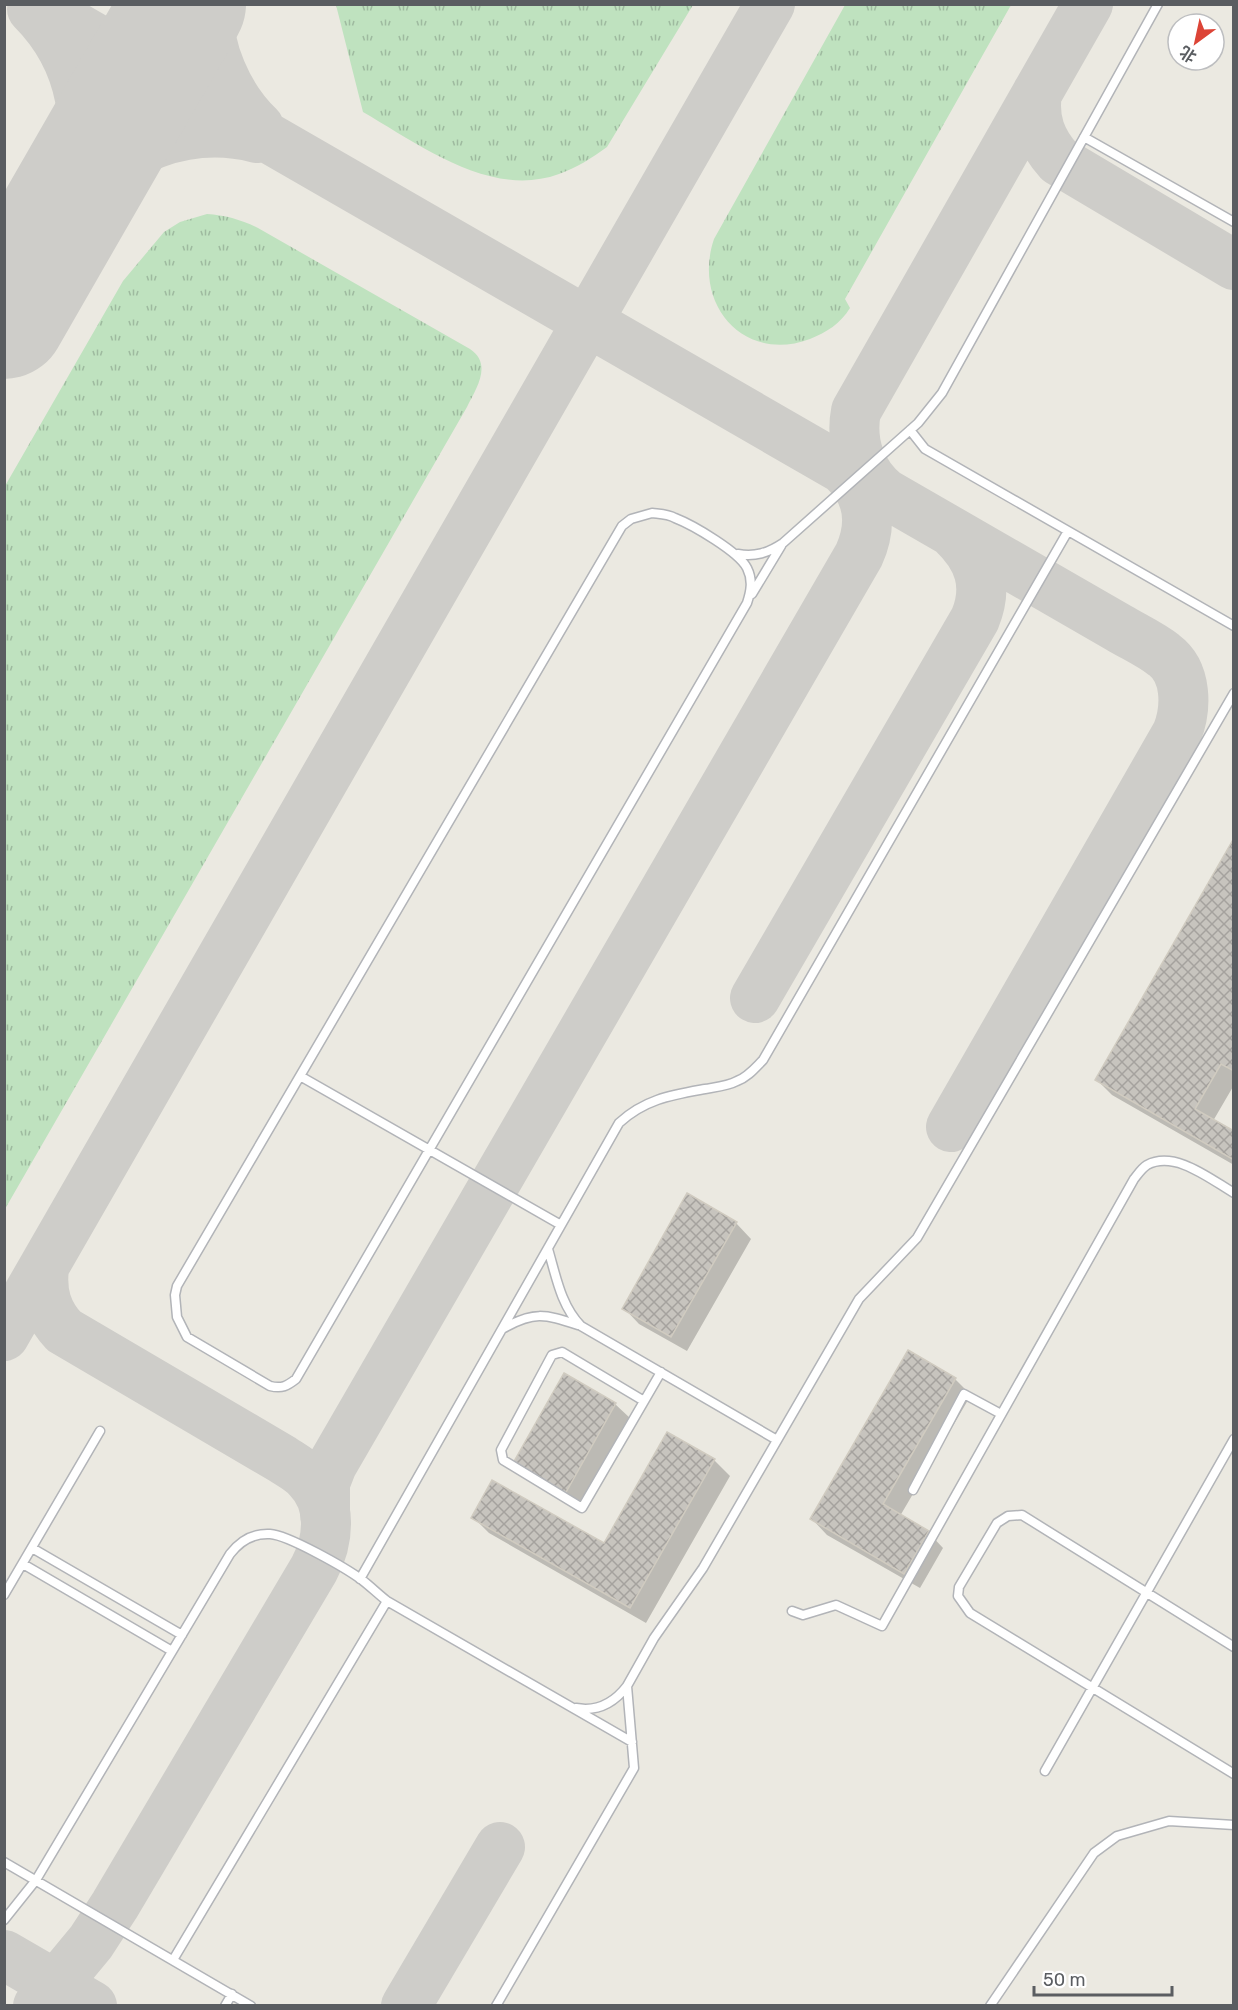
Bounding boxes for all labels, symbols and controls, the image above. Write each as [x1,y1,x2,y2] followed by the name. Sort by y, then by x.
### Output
[1166,12,1226,72] north arrow
[1176,42,1200,66] text: 北
[1034,1959,1172,1997] scale bar
[1043,1969,1086,1991] text: 50 m

